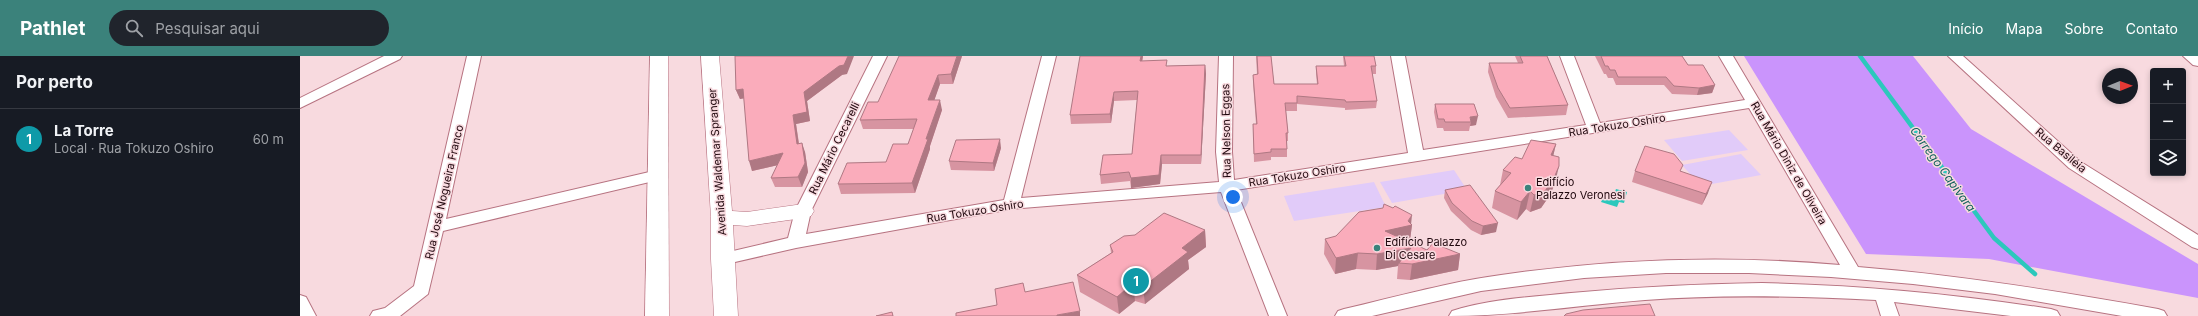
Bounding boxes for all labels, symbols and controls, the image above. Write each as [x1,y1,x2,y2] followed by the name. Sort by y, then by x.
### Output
[109,10,389,46] search box
[20,17,85,40] text: Pathlet
[123,17,145,39] icon: search
[155,19,260,38] text: Pesquisar aqui
[1948,20,1984,37] text: Início
[2006,20,2043,37] text: Mapa
[2065,20,2104,37] text: Sobre
[2126,20,2178,37] text: Contato
[2102,68,2138,104] north arrow
[2150,68,2186,176] map controls
[2150,68,2186,104] button: +
[16,72,93,92] text: Por perto
[1218,84,1234,178] street label: Rua Nelson Eggas
[705,88,729,236] street label: Avenida Waldemar Spranger
[1748,99,1830,227] street label: Rua Mário Diniz de Oliveira
[806,100,862,196] street label: Rua Mário Cecarelli
[2150,104,2186,140] button: −
[1568,110,1667,140] street label: Rua Tokuzo Oshiro
[54,121,114,140] text: La Torre
[422,123,466,261] street label: Rua José Nogueira Franco
[1907,123,1979,215] water label: Córrego Capivara
[2033,125,2089,175] street label: Rua Basiléia
[26,131,32,147] text: 1
[253,131,284,147] text: 60 m
[54,140,214,156] text: Local · Rua Tokuzo Oshiro
[2150,140,2186,176] button: layers
[1248,160,1347,190] street label: Rua Tokuzo Oshiro
[1536,175,1625,202] place label: Edifício Palazzo Veronesi
[1523,183,1533,193] marker: Edifício Palazzo Veronesi
[1223,187,1243,207] your location
[926,196,1025,226] street label: Rua Tokuzo Oshiro
[1385,235,1467,262] place label: Edifício Palazzo Di Cesare
[1372,243,1382,253] marker: Edifício Palazzo Di Cesare
[1123,266,1149,296] pin: 1

